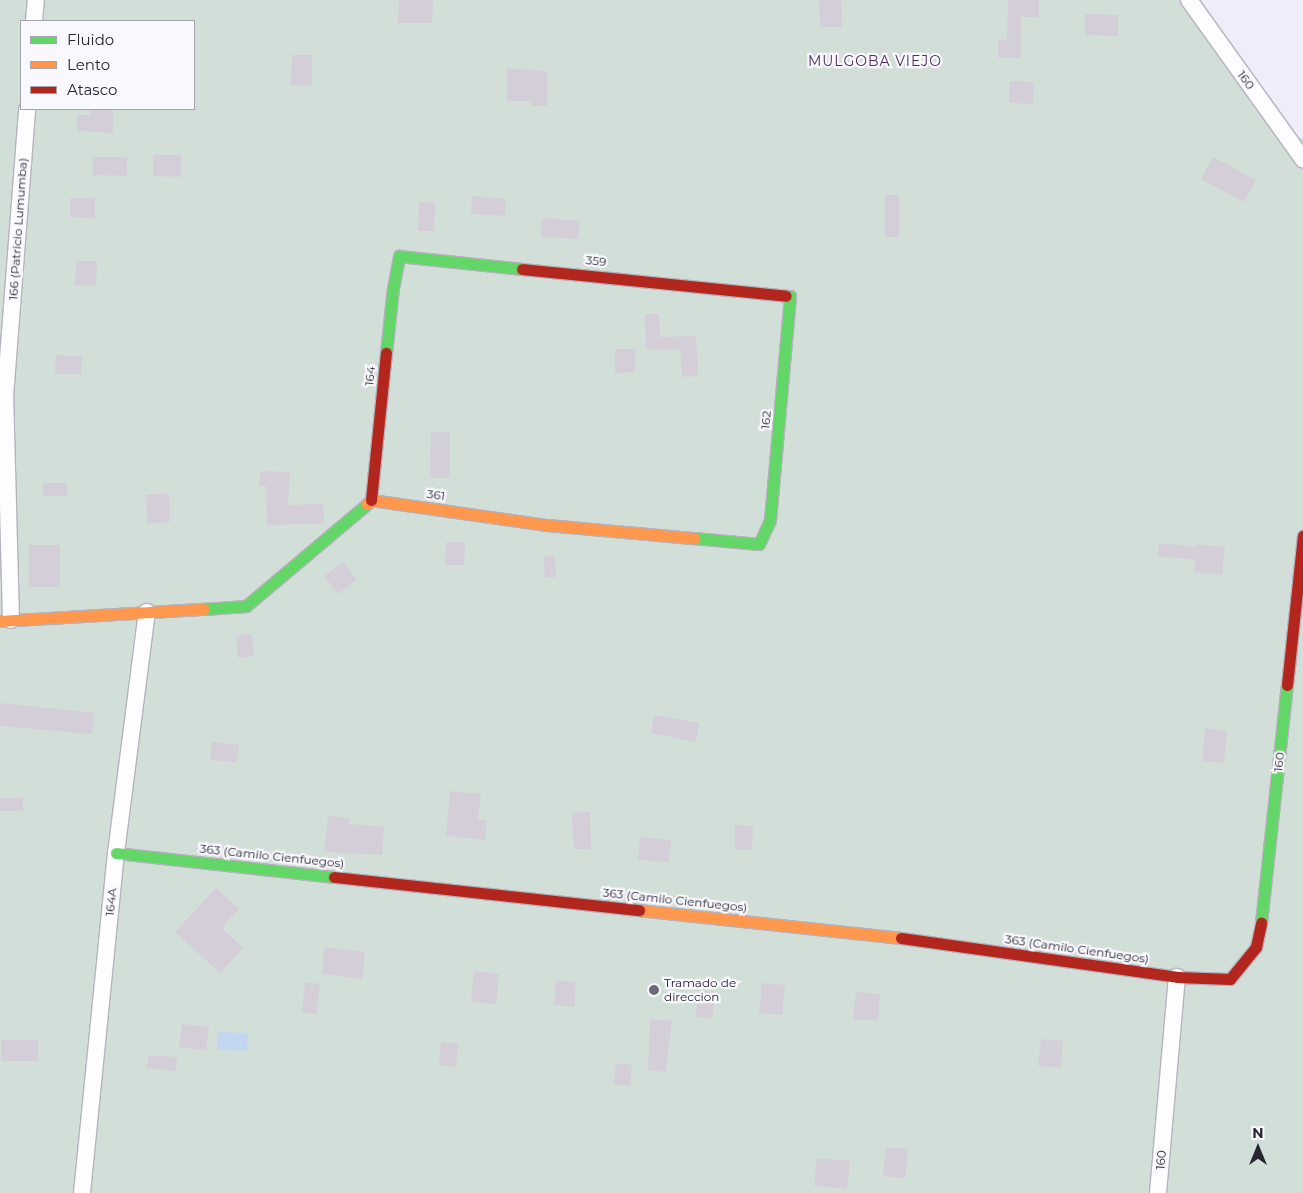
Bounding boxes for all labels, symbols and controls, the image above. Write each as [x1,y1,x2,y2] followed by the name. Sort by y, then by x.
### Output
[20,20,195,110] legend
[67,30,114,49] text: Fluido
[806,53,944,69] district label: MULGOBA VIEJO
[67,55,110,74] text: Lento
[1234,68,1258,92] street label: 160
[67,80,117,99] text: Atasco
[6,157,30,301] street label: 166 (Patricio Lumumba)
[585,253,607,269] street label: 359
[362,366,378,386] street label: 164
[758,410,774,430] street label: 162
[426,487,446,503] street label: 361
[1271,752,1287,772] street label: 160
[199,841,345,871] street label: 363 (Camilo Cienfuegos)
[602,885,748,915] street label: 363 (Camilo Cienfuegos)
[102,887,120,917] street label: 164A
[1004,932,1150,966] street label: 363 (Camilo Cienfuegos)
[664,976,736,1004] place label: Tramado de direccion
[648,984,660,996] marker: Tramado de direccion
[1233,1123,1283,1173] north arrow
[1252,1124,1264,1142] text: N
[1153,1150,1169,1170] street label: 160

